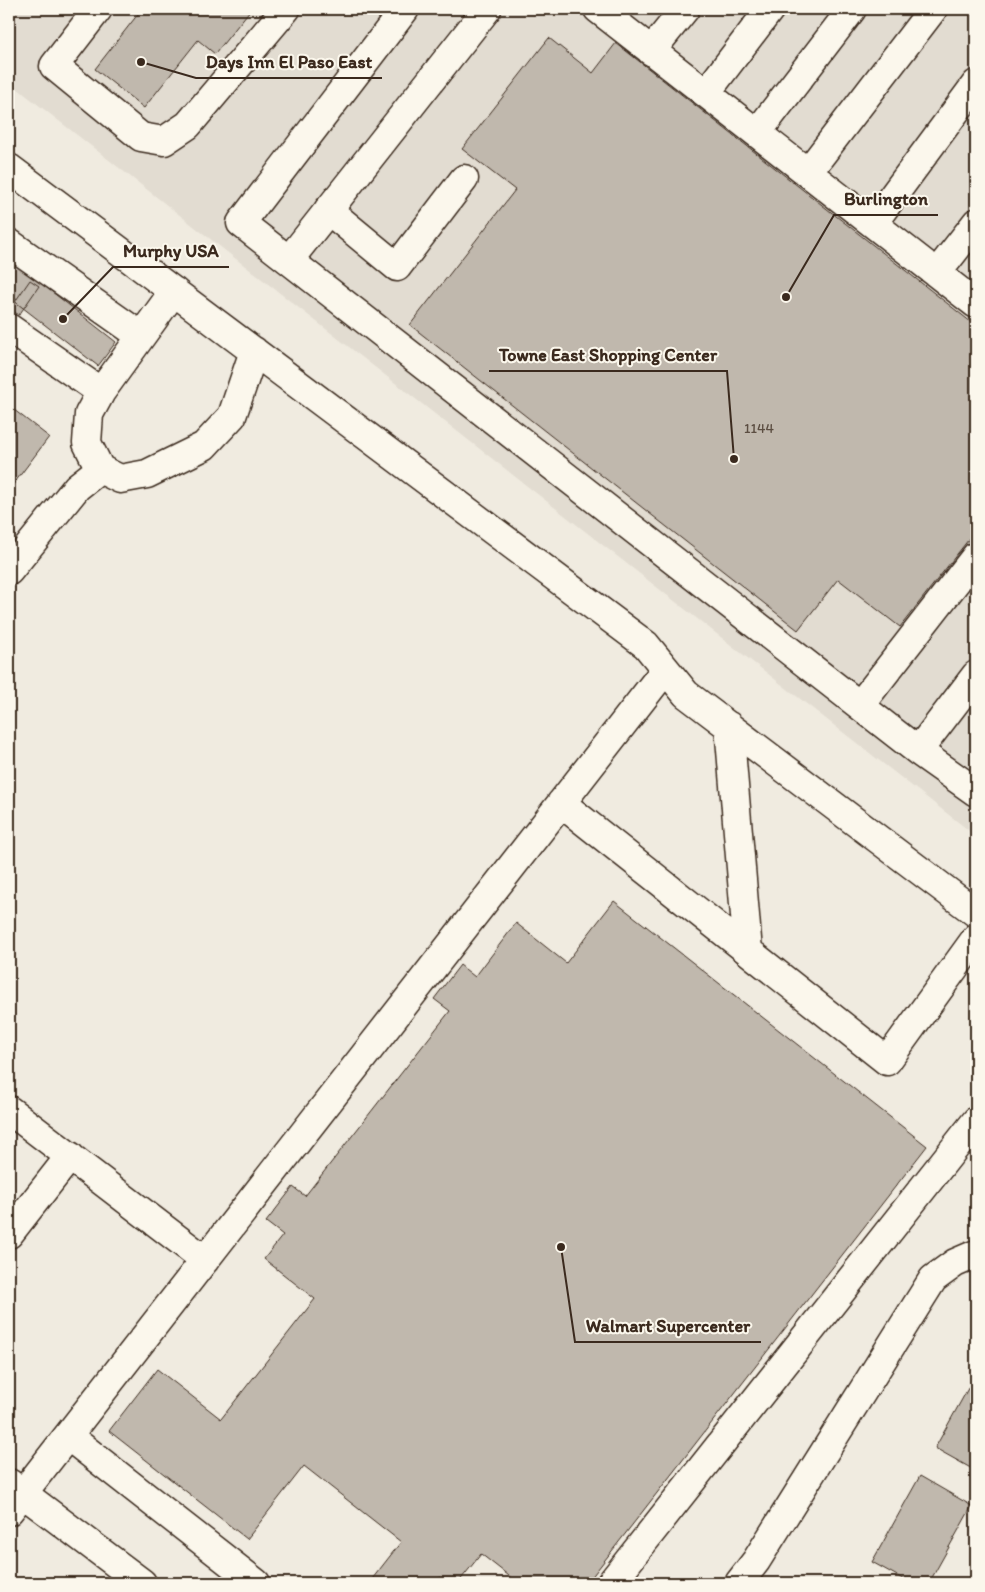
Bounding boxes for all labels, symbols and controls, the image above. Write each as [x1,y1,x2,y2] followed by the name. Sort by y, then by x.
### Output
[196,45,382,78] callout: Days Inn El Paso East
[206,51,372,73] text: Days Inn El Paso East
[834,182,938,215] callout: Burlington
[844,188,929,210] text: Burlington
[113,234,229,267] callout: Murphy USA
[123,240,219,262] text: Murphy USA
[489,338,727,371] callout: Towne East Shopping Center
[498,344,718,366] text: Towne East Shopping Center
[744,420,774,437] house number: 1144
[575,1309,761,1342] callout: Walmart Supercenter
[586,1315,751,1337] text: Walmart Supercenter

